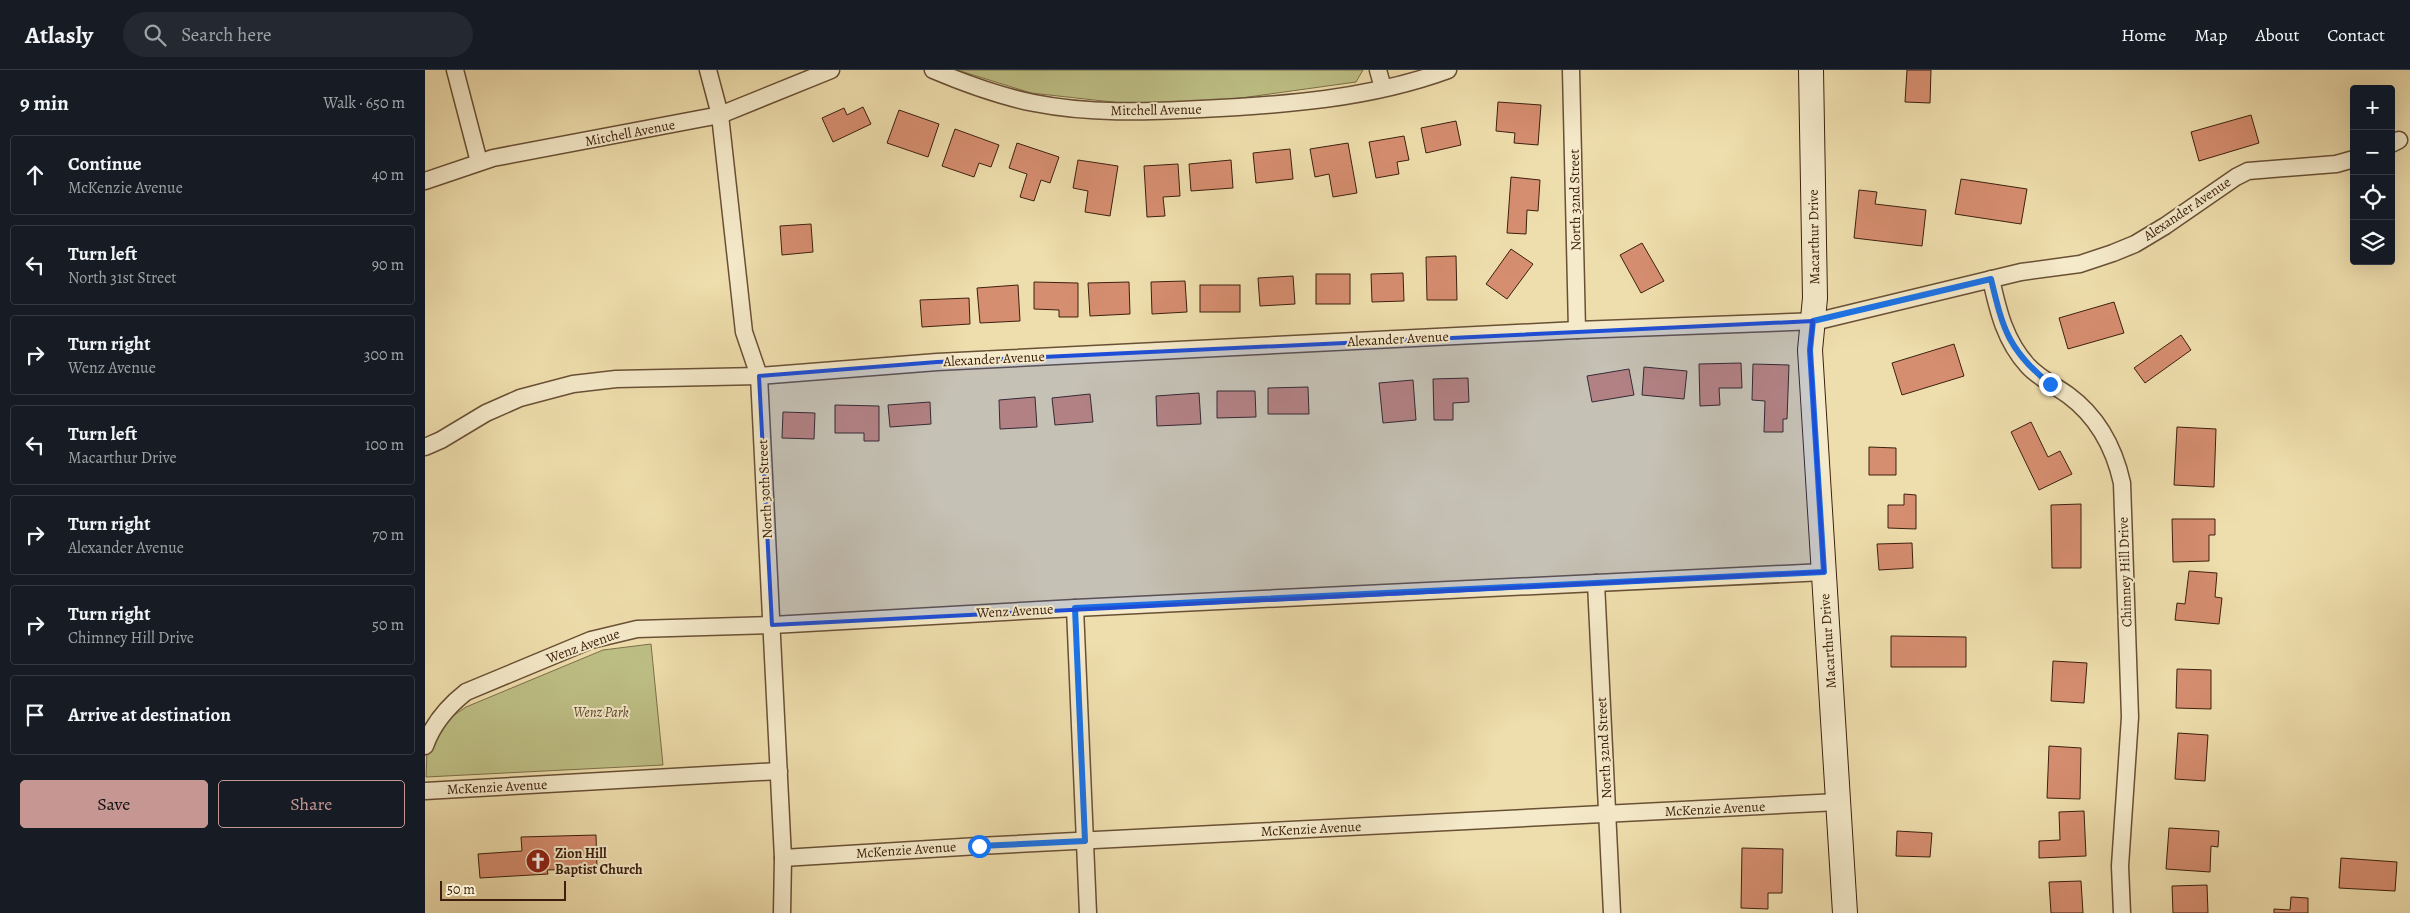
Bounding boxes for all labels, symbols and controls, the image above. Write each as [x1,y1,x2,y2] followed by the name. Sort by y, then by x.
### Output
[123,12,473,57] search box
[25,19,93,51] text: Atlasly
[141,21,169,49] icon: search
[181,22,272,48] text: Search here
[2121,23,2166,47] text: Home
[2194,23,2227,47] text: Map
[2255,23,2299,47] text: About
[2327,23,2385,47] text: Contact
[2350,85,2395,265] map controls
[2350,85,2395,130] button: +
[20,89,69,117] text: 9 min
[323,92,405,114] text: Walk · 650 m
[1110,100,1202,120] street label: Mitchell Avenue
[583,115,677,151] street label: Mitchell Avenue
[2350,130,2395,175] button: −
[1565,149,1585,251] street label: North 32nd Street
[68,151,142,177] text: Continue
[21,161,49,189] icon: ahead
[372,164,404,186] text: 40 m
[2139,173,2234,246] street label: Alexander Avenue
[2350,175,2395,220] button: locate
[68,177,183,199] text: McKenzie Avenue
[1804,189,1824,285] street label: Macarthur Drive
[2350,220,2395,265] button: layers
[68,241,137,267] text: Turn left
[21,251,49,279] icon: left
[372,254,404,276] text: 90 m
[68,267,177,289] text: North 31st Street
[1346,327,1449,351] street label: Alexander Avenue
[68,331,150,357] text: Turn right
[21,341,49,369] icon: right
[364,344,404,366] text: 300 m
[942,347,1045,371] street label: Alexander Avenue
[68,357,156,379] text: Wenz Avenue
[2039,373,2062,396] route end
[68,421,137,447] text: Turn left
[21,431,49,459] icon: left
[365,434,404,456] text: 100 m
[753,438,777,539] street label: North 30th Street
[68,447,177,469] text: Macarthur Drive
[68,511,150,537] text: Turn right
[2114,517,2136,627] street label: Chimney Hill Drive
[21,521,49,549] icon: right
[372,524,404,546] text: 70 m
[68,537,184,559] text: Alexander Avenue
[1815,593,1841,689] street label: Macarthur Drive
[975,600,1054,623] street label: Wenz Avenue
[68,601,150,627] text: Turn right
[21,611,49,639] icon: right
[372,614,404,636] text: 50 m
[543,624,622,668] street label: Wenz Avenue
[68,627,194,649] text: Chimney Hill Drive
[1592,696,1616,799] street label: North 32nd Street
[21,701,49,729] icon: arrive
[68,702,231,728] text: Arrive at destination
[573,703,629,722] park label: Wenz Park
[446,775,548,799] street label: McKenzie Avenue
[20,780,208,828] button: Save
[218,780,405,828] button: Share
[1664,797,1766,821] street label: McKenzie Avenue
[1260,817,1362,841] street label: McKenzie Avenue
[968,835,991,858] route start
[855,837,957,863] street label: McKenzie Avenue
[555,844,643,879] place label: Zion Hill Baptist Church
[525,848,551,874] church icon: Zion Hill Baptist Church
[440,878,566,901] scale bar
[447,880,475,899] text: 50 m

